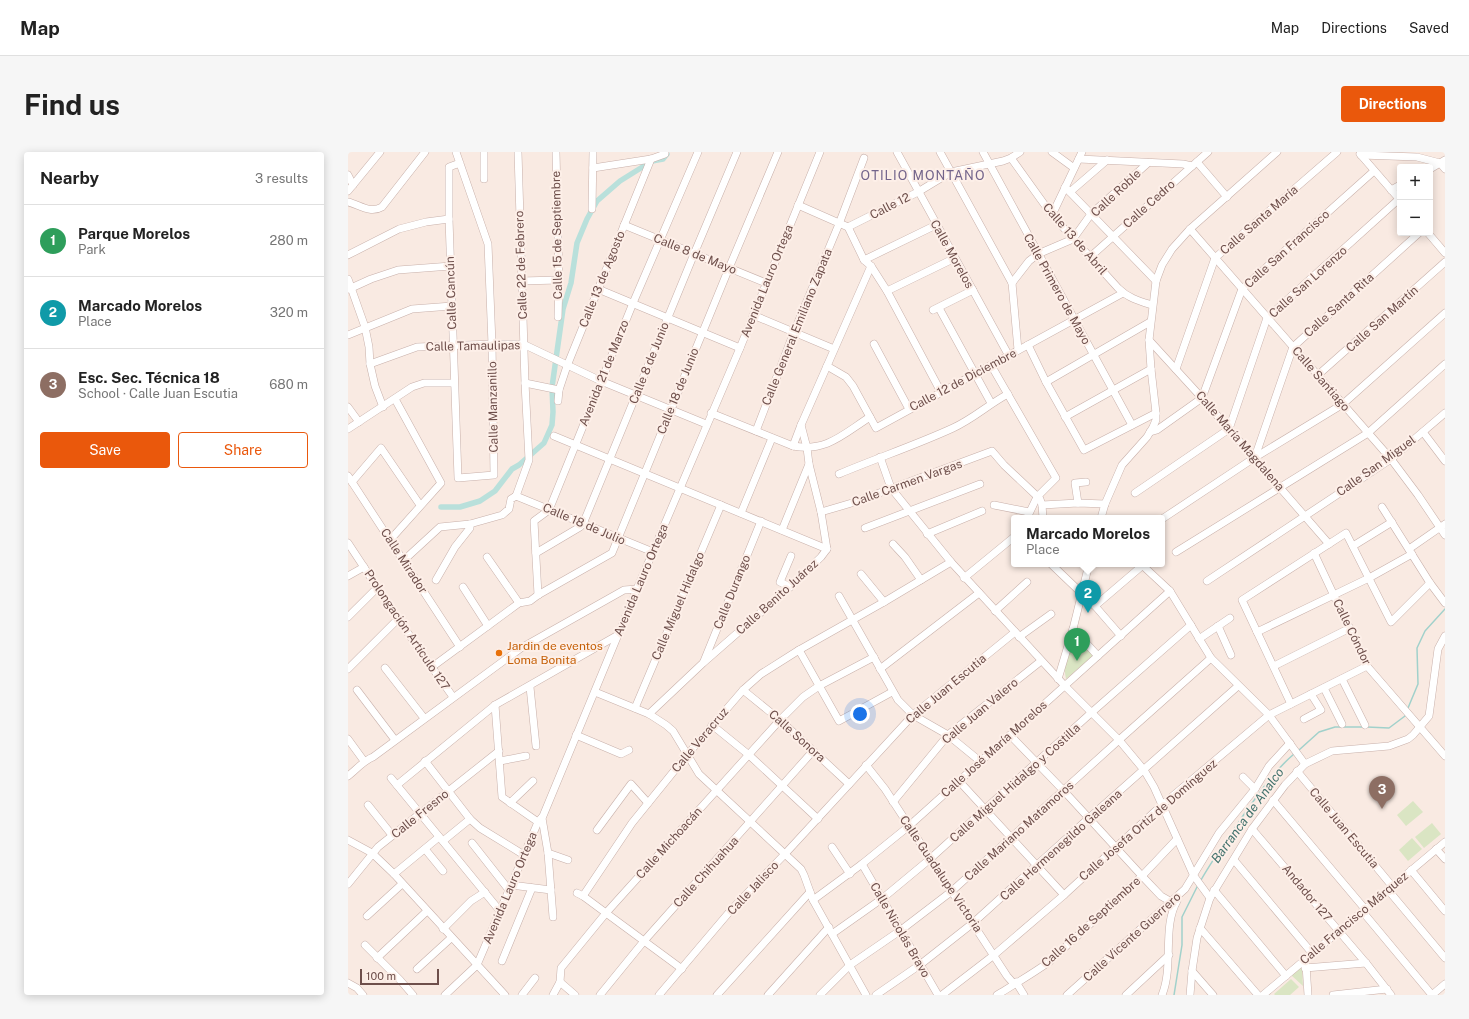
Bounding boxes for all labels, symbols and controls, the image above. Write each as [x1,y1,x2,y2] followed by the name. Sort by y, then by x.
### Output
[20,17,60,39] text: Map
[1271,20,1299,36] text: Map
[1321,20,1387,36] text: Directions
[1409,20,1449,36] text: Saved
[1341,86,1445,122] button: Directions
[24,88,120,121] text: Find us
[1397,164,1433,236] map controls
[1397,164,1433,200] button: +
[1088,166,1144,220] street label: Calle Roble
[40,168,99,188] text: Nearby
[861,168,985,183] district label: OTILIO MONTAÑO
[549,170,565,299] street label: Calle 15 de Septiembre
[255,171,308,186] text: 3 results
[1120,177,1178,231] street label: Calle Cedro
[1217,183,1301,257] street label: Calle Santa María
[868,190,912,222] street label: Calle 12
[1040,200,1110,278] street label: Calle 13 de Abril
[1397,200,1433,236] button: −
[1242,207,1333,291] street label: Calle San Francisco
[512,210,530,320] street label: Calle 22 de Febrero
[927,217,977,291] street label: Calle Morelos
[738,223,796,339] street label: Avenida Lauro Ortega
[78,225,190,242] text: Parque Morelos
[576,229,628,329] street label: Calle 13 de Agosto
[651,231,739,277] street label: Calle 8 de Mayo
[1021,231,1093,347] street label: Calle Primero de Mayo
[50,233,56,248] text: 1
[270,233,308,248] text: 280 m
[78,242,106,257] text: Park
[1266,243,1350,321] street label: Calle San Lorenzo
[759,247,835,407] street label: Calle General Emiliano Zapata
[443,256,459,330] street label: Calle Cancún
[1301,270,1377,340] street label: Calle Santa Rita
[1343,283,1421,355] street label: Calle San Martín
[78,297,202,314] text: Marcado Morelos
[49,305,57,320] text: 2
[270,305,308,320] text: 320 m
[78,314,112,329] text: Place
[576,318,632,428] street label: Avenida 21 de Marzo
[626,320,672,406] street label: Calle 8 de Junio
[426,338,520,354] street label: Calle Tamaulipas
[1289,344,1353,414] street label: Calle Santiago
[654,346,702,436] street label: Calle 18 de Junio
[907,346,1019,414] street label: Calle 12 de Diciembre
[485,361,501,453] street label: Calle Manzanillo
[78,369,220,386] text: Esc. Sec. Técnica 18
[49,377,57,392] text: 3
[269,377,308,392] text: 680 m
[78,386,238,401] text: School · Calle Juan Escutia
[1193,388,1287,494] street label: Calle María Magdalena
[40,432,170,468] button: Save
[178,432,308,468] button: Share
[1334,433,1418,499] street label: Calle San Miguel
[850,457,964,509] street label: Calle Carmen Vargas
[541,500,628,548] street label: Calle 18 de Julio
[1011,515,1165,567] popup
[611,522,671,638] street label: Avenida Lauro Ortega
[1026,525,1150,542] text: Marcado Morelos
[378,526,430,596] street label: Calle Mirador
[1026,542,1060,557] text: Place
[649,550,707,662] street label: Calle Miguel Hidalgo
[711,553,753,631] street label: Calle Durango
[733,556,821,637] street label: Calle Benito Juárez
[361,567,453,693] street label: Prolongación Artículo 127
[1075,580,1101,613] pin: 2
[1330,597,1374,668] street label: Calle Cóndor
[1064,628,1090,661] pin: 1
[507,639,603,667] place label: Jardin de eventos Loma Bonita
[494,648,504,658] marker: Jardin de eventos Loma Bonita
[903,651,989,727] street label: Calle Juan Escutia
[939,675,1021,747] street label: Calle Juan Valero
[938,698,1050,800] street label: Calle José María Morelos
[850,704,870,724] your location
[669,705,731,775] street label: Calle Veracruz
[766,707,828,765] street label: Calle Sonora
[947,721,1083,845] street label: Calle Miguel Hidalgo y Costilla
[1076,756,1220,884] street label: Calle Josefa Ortiz de Domínguez
[1208,765,1287,866] water label: Barranca de Analco
[1369,776,1395,809] pin: 3
[962,778,1076,884] street label: Calle Mariano Matamoros
[1306,785,1382,871] street label: Calle Juan Escutia
[389,787,452,841] street label: Calle Fresno
[997,787,1125,903] street label: Calle Hermenegildo Galeana
[633,804,705,882] street label: Calle Michoacán
[897,813,985,935] street label: Calle Guadalupe Victoria
[480,830,540,946] street label: Avenida Lauro Ortega
[671,834,741,910] street label: Calle Chihuahua
[725,858,782,918] street label: Calle Jalisco
[1279,862,1335,924] street label: Andador 127
[1297,869,1411,967] street label: Calle Francisco Márquez
[1039,874,1143,970] street label: Calle 16 de Septiembre
[867,880,933,980] street label: Calle Nicolás Bravo
[1080,889,1184,984] street label: Calle Vicente Guerrero
[360,967,439,986] scale bar
[366,970,396,982] text: 100 m

